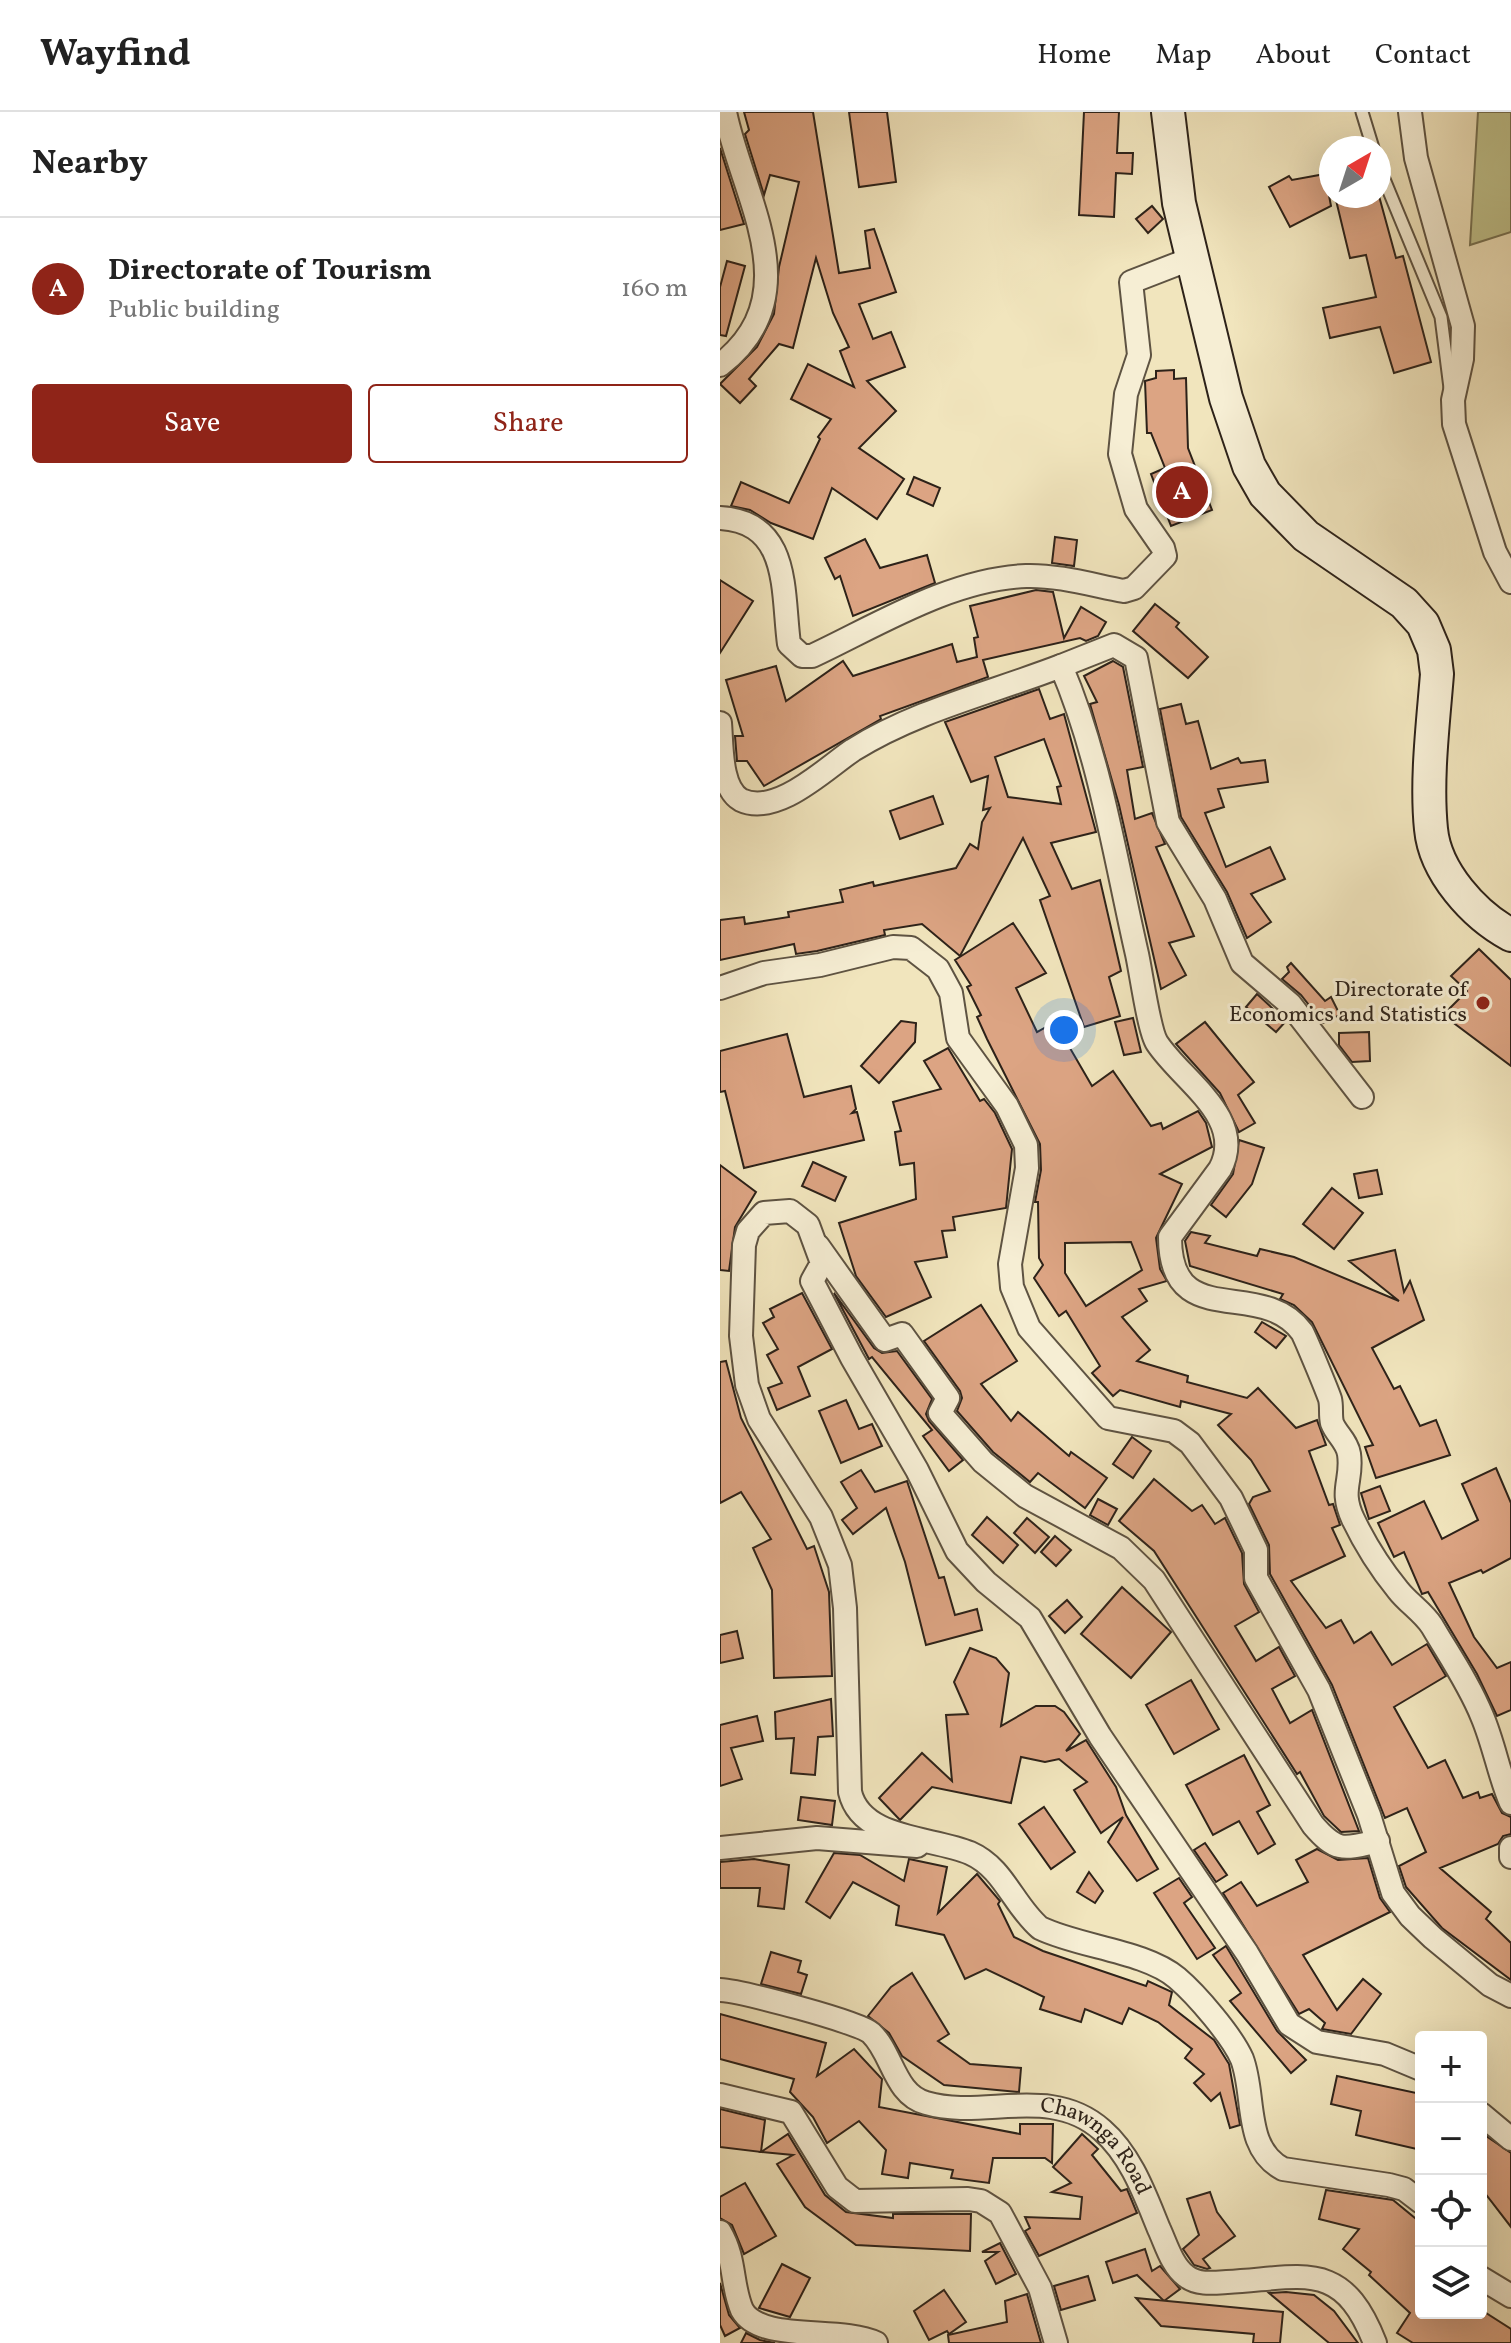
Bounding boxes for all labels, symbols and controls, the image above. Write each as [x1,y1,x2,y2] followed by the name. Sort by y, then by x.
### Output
[40,29,191,82] text: Wayfind
[1037,36,1111,75] text: Home
[1155,36,1211,75] text: Map
[1255,36,1331,75] text: About
[1375,36,1471,75] text: Contact
[1319,136,1391,208] north arrow
[32,141,148,188] text: Nearby
[108,250,432,292] text: Directorate of Tourism
[49,271,67,307] text: A
[621,271,688,307] text: 160 m
[108,292,280,328] text: Public building
[32,384,352,463] button: Save
[368,384,688,463] button: Share
[1156,462,1208,522] pin: A
[1229,975,1469,1031] place label: Directorate of Economics and Statistics
[1474,994,1492,1012] marker: Directorate of Economics and Statistics
[1044,1010,1084,1050] your location
[1415,2031,1487,2319] map controls
[1415,2031,1487,2103] button: +
[1039,2090,1158,2200] street label: Chawnga Road
[1415,2103,1487,2175] button: −
[1415,2175,1487,2247] button: locate
[1415,2247,1487,2319] button: layers

